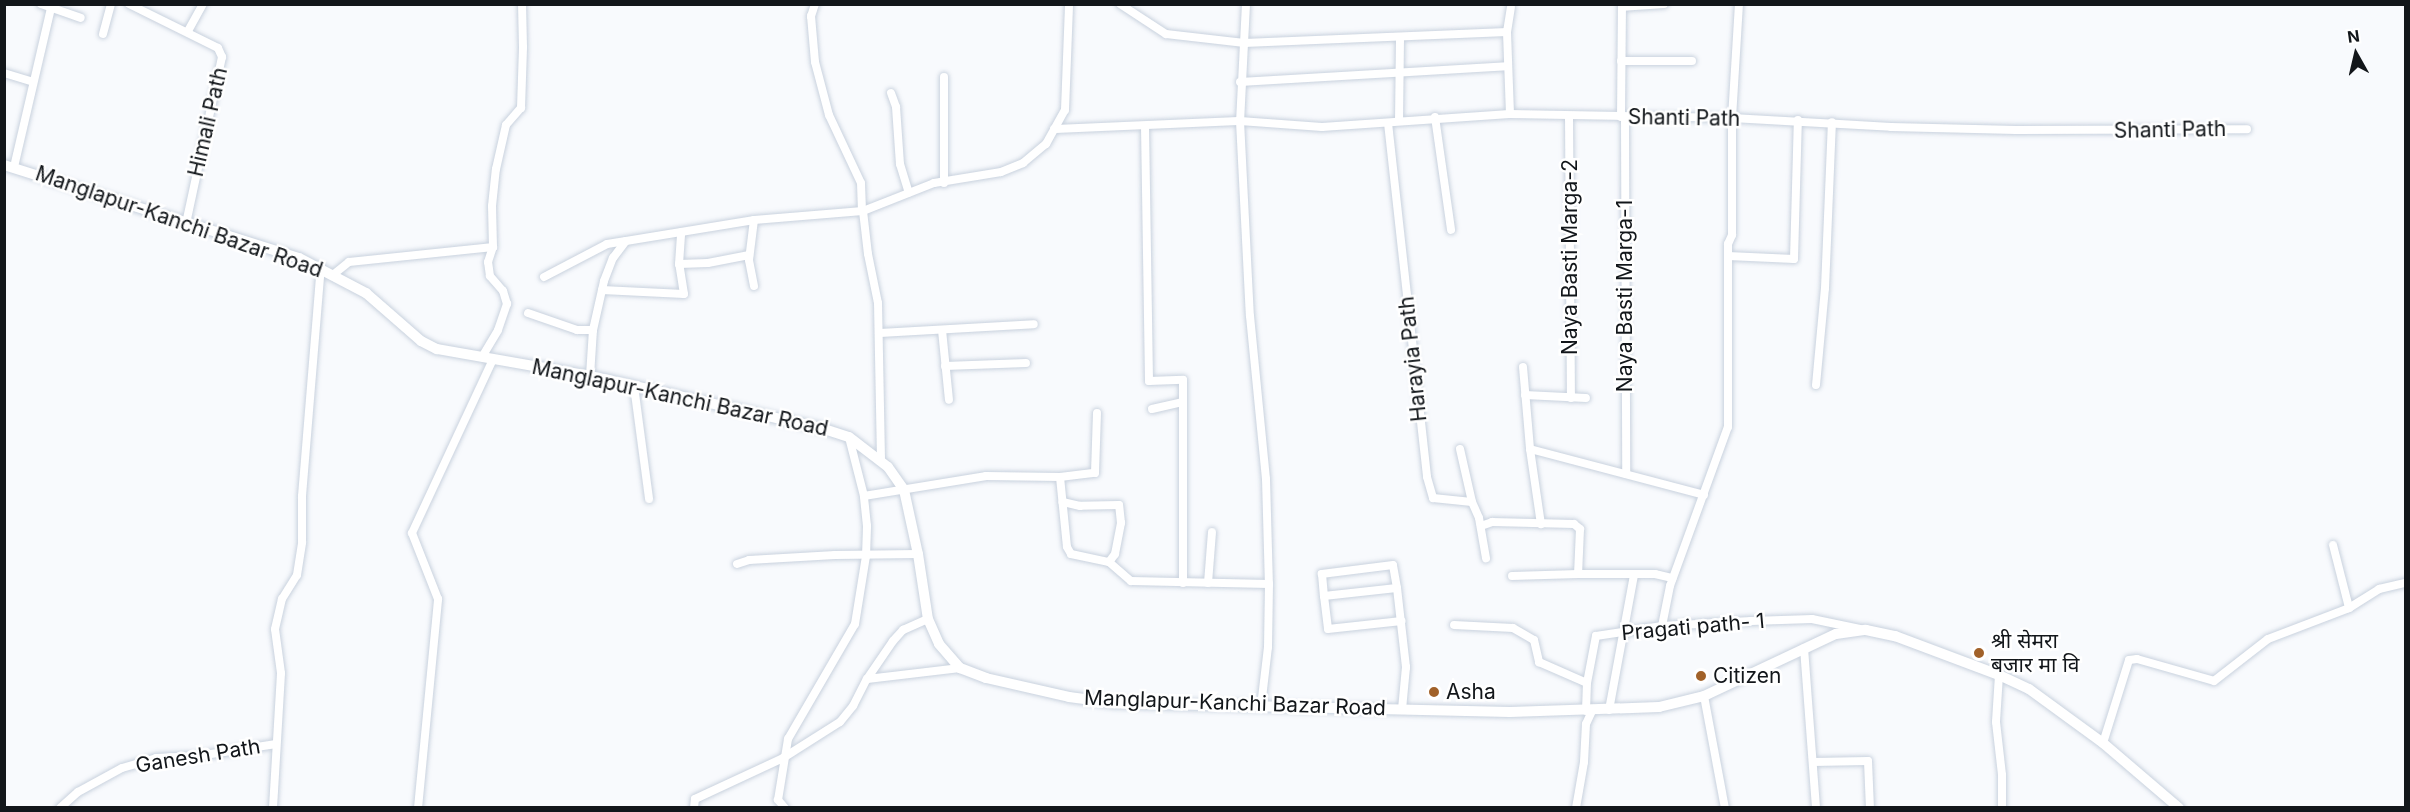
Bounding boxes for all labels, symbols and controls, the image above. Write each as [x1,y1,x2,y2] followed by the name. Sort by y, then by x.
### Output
[2326,24,2386,84] north arrow
[2346,25,2361,47] text: N
[183,65,233,179] street label: Himali Path
[1628,104,1740,132] street label: Shanti Path
[2114,116,2226,144] street label: Shanti Path
[1557,159,1583,355] street label: Naya Basti Marga-2
[32,161,326,283] street label: Manglapur-Kanchi Bazar Road
[1612,200,1638,392] street label: Naya Basti Marga-1
[1394,295,1432,423] street label: Harayia Path
[530,354,830,442] street label: Manglapur-Kanchi Bazar Road
[1620,608,1766,646] street label: Pragati path- 1
[1991,628,2080,678] place label: श्री सेमरा बजार मा वि
[1972,646,1986,660] marker: श्री सेमरा बजार मा वि
[1713,663,1781,689] place label: Citizen
[1694,669,1708,683] marker: Citizen
[1446,679,1496,705] place label: Asha
[1084,685,1386,721] street label: Manglapur-Kanchi Bazar Road
[1427,685,1441,699] marker: Asha
[134,734,262,778] street label: Ganesh Path

